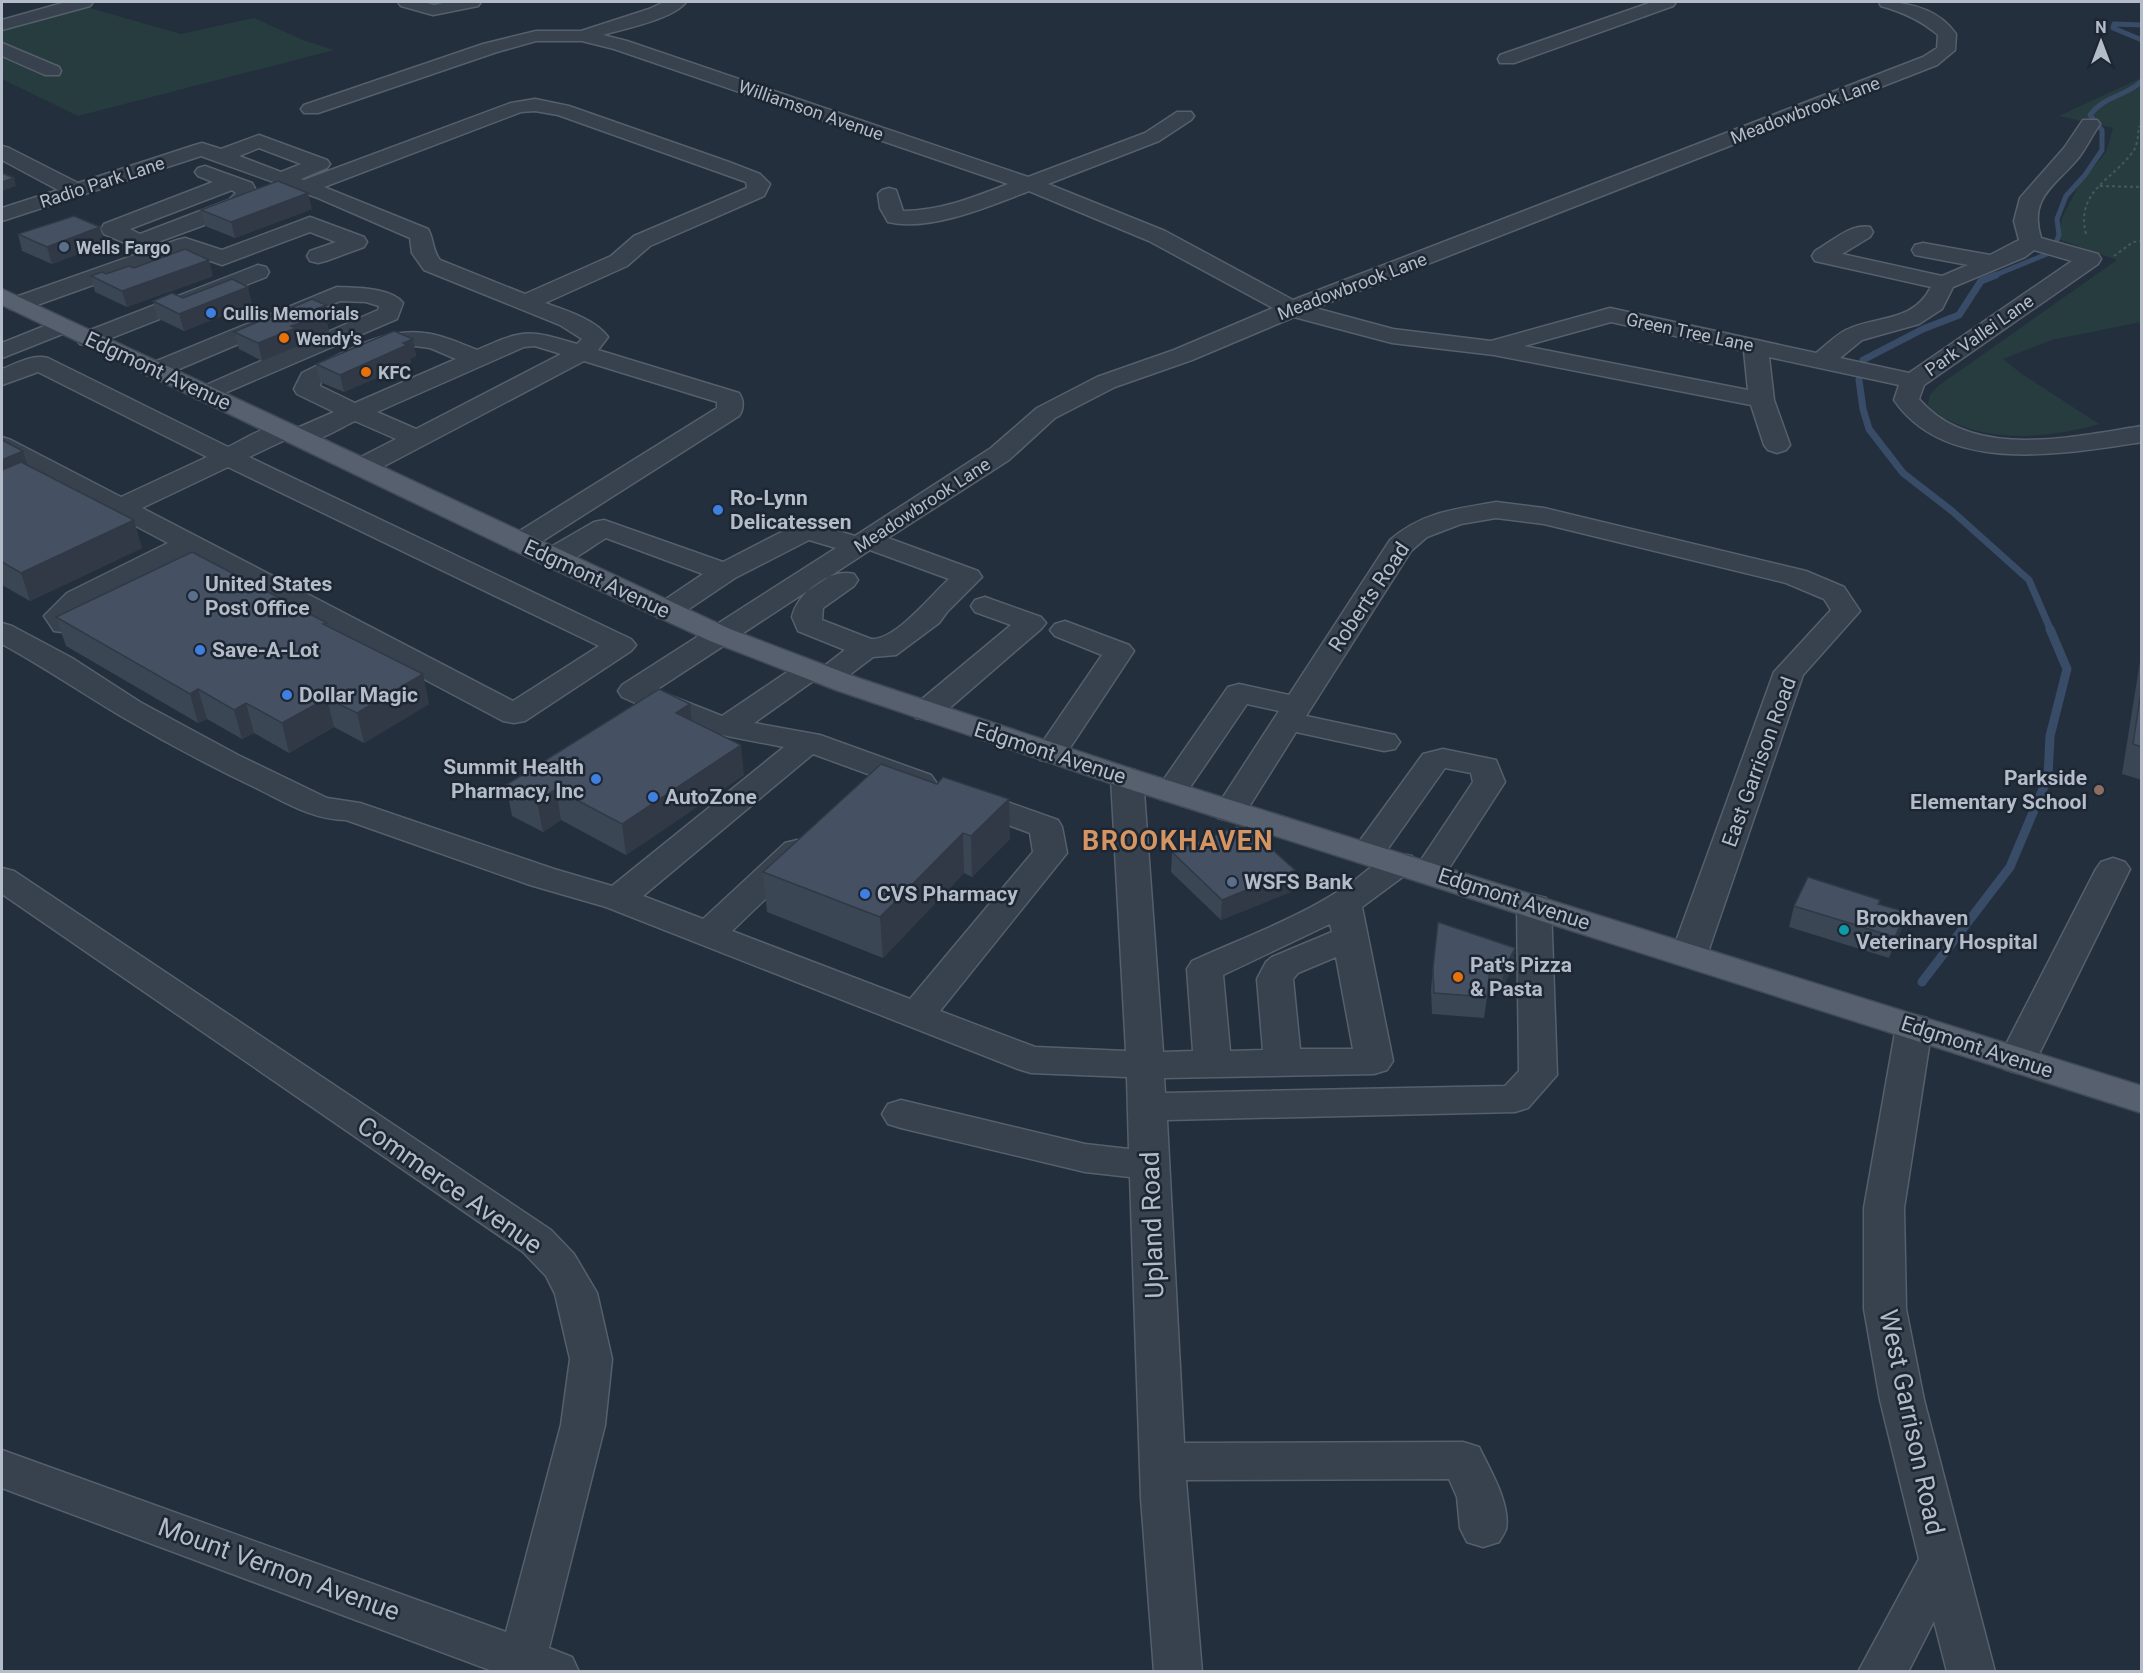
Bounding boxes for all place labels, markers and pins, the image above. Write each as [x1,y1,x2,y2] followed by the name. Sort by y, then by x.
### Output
[76,237,171,258] place label: Wells Fargo
[57,240,71,254] marker: Wells Fargo
[223,303,359,324] place label: Cullis Memorials
[204,306,218,320] marker: Cullis Memorials
[296,328,362,349] place label: Wendy's
[277,331,291,345] marker: Wendy's
[378,362,411,383] place label: KFC
[359,365,373,379] marker: KFC
[730,486,851,534] place label: Ro-Lynn Delicatessen
[711,503,725,517] marker: Ro-Lynn Delicatessen
[205,572,332,620] place label: United States Post Office
[186,589,200,603] marker: United States Post Office
[212,638,319,662] place label: Save-A-Lot
[193,643,207,657] marker: Save-A-Lot
[299,683,418,707] place label: Dollar Magic
[280,688,294,702] marker: Dollar Magic
[443,755,584,803] place label: Summit Health Pharmacy, Inc
[1910,766,2087,814] place label: Parkside Elementary School
[589,772,603,786] marker: Summit Health Pharmacy, Inc
[2092,783,2106,797] marker: Parkside Elementary School
[665,785,757,809] place label: AutoZone
[646,790,660,804] marker: AutoZone
[1244,870,1353,894] place label: WSFS Bank
[1225,875,1239,889] marker: WSFS Bank
[877,882,1018,906] place label: CVS Pharmacy
[858,887,872,901] marker: CVS Pharmacy
[1856,906,2038,954] place label: Brookhaven Veterinary Hospital
[1837,923,1851,937] marker: Brookhaven Veterinary Hospital
[1470,953,1572,1001] place label: Pat's Pizza & Pasta
[1451,970,1465,984] marker: Pat's Pizza & Pasta

